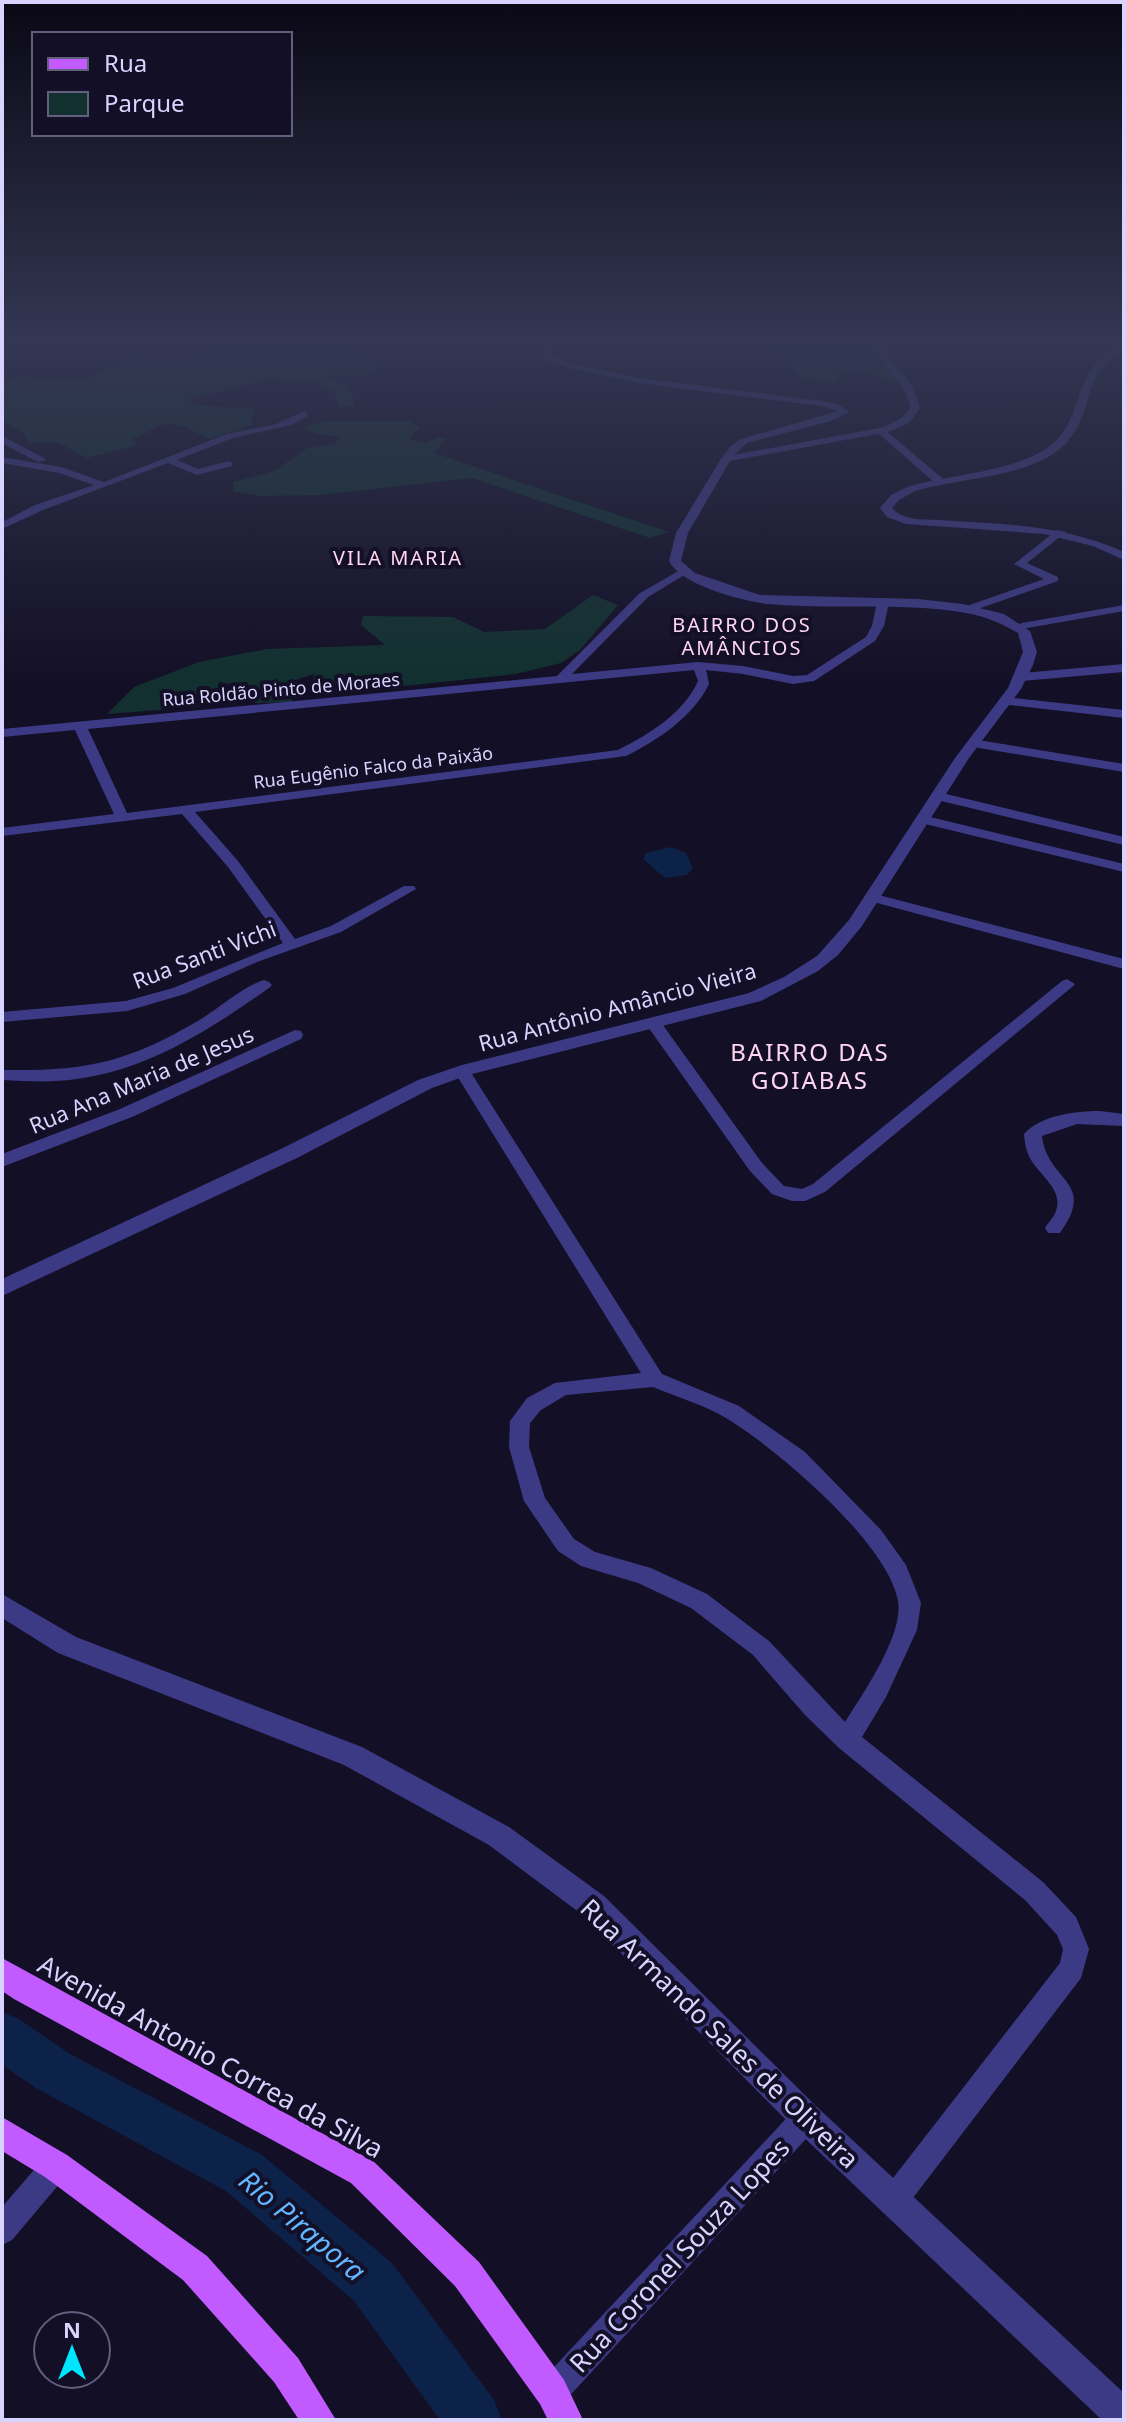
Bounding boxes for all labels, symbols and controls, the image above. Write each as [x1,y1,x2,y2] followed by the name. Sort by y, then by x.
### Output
[32,32,292,136] legend
[104,46,147,79] text: Rua
[104,86,185,119] text: Parque
[333,544,463,571] district label: VILA MARIA
[672,611,812,661] district label: BAIRRO DOS AMÂNCIOS
[161,667,401,711] street label: Rua Roldão Pinto de Moraes
[252,740,494,794] street label: Rua Eugênio Falco da Paixão
[128,913,280,995] street label: Rua Santi Vichi
[475,954,759,1058] street label: Rua Antônio Amâncio Vieira
[24,1018,258,1140] street label: Rua Ana Maria de Jesus
[730,1035,890,1096] district label: BAIRRO DAS GOIABAS
[573,1890,867,2176] street label: Rua Armando Sales de Oliveira
[32,1946,390,2166] street label: Avenida Antonio Correa da Silva
[561,2130,797,2380] street label: Rua Coronel Souza Lopes
[232,2161,374,2289] water label: Rio Pirapora
[32,2310,112,2390] north arrow
[63,2314,81,2344] text: N

